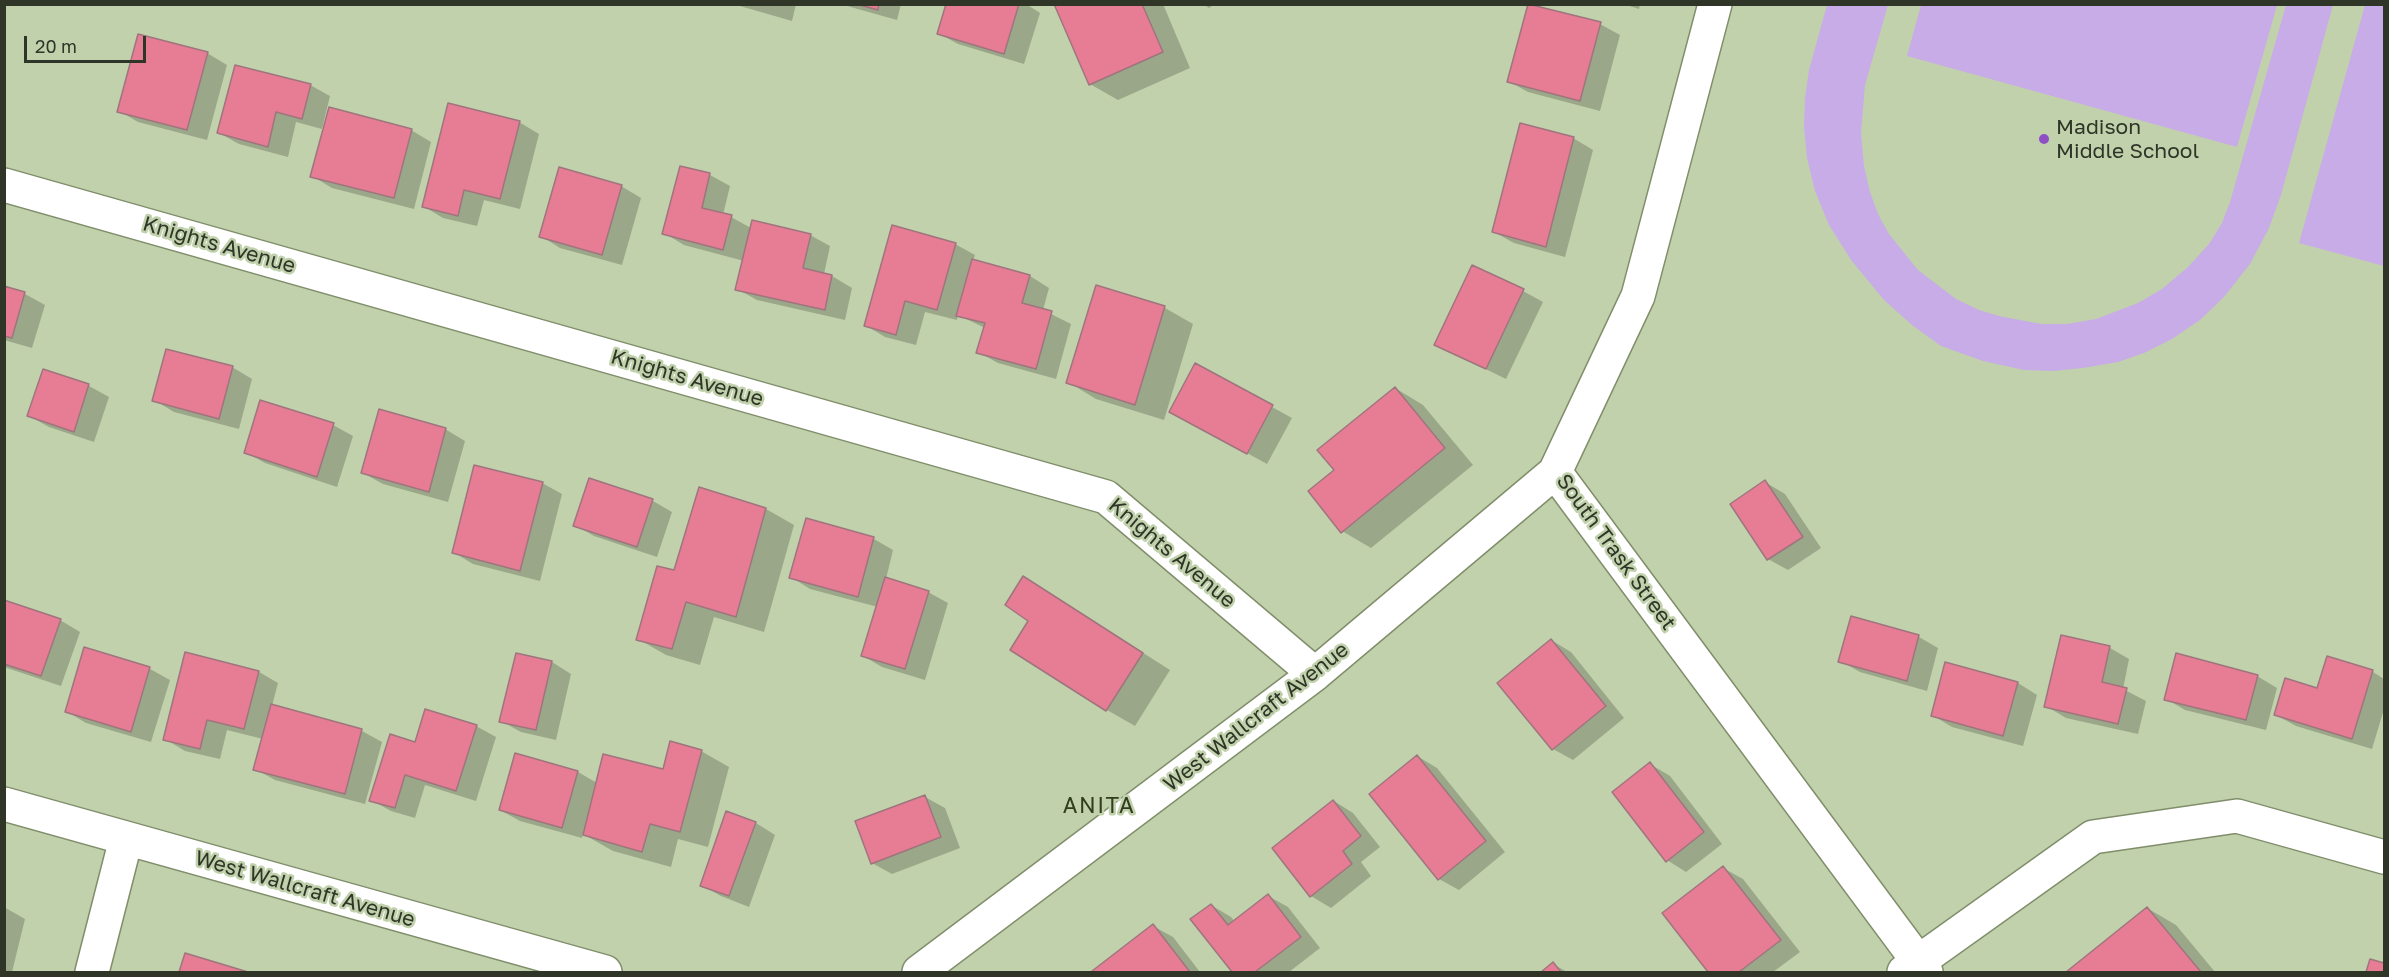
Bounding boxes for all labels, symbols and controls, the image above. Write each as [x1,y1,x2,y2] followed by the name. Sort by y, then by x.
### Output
[27,24,148,62] scale bar
[35,35,77,57] text: 20 m
[2056,114,2199,164] place label: Madison Middle School
[2037,132,2051,146] marker: Madison Middle School
[140,211,298,279] street label: Knights Avenue
[608,344,766,412] street label: Knights Avenue
[1551,469,1681,635] street label: South Trask Street
[1104,493,1240,613] street label: Knights Avenue
[1159,637,1353,797] street label: West Wallcraft Avenue
[1063,793,1135,819] district label: ANITA
[192,846,418,932] street label: West Wallcraft Avenue

